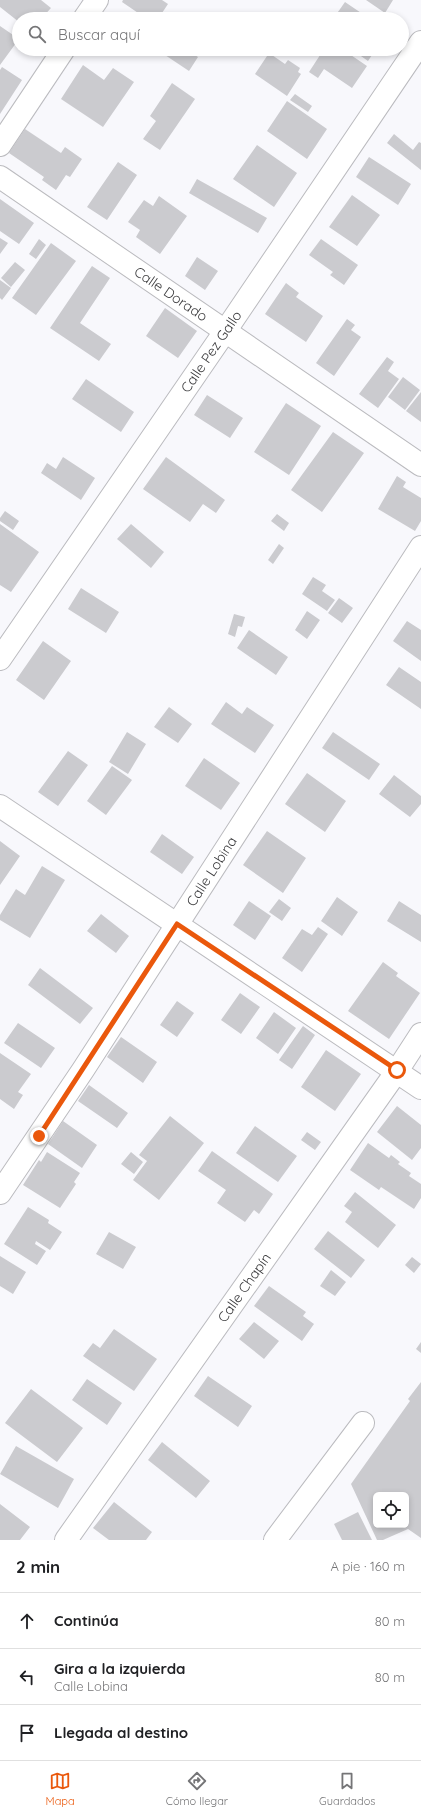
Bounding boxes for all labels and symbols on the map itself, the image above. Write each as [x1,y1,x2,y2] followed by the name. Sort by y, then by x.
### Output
[131,262,211,325] street label: Calle Dorado
[177,307,246,396] street label: Calle Pez Gallo
[182,833,241,910] street label: Calle Lobina
[388,1061,406,1079] route start
[30,1127,48,1145] route end
[213,1249,275,1326] street label: Calle Chapín

